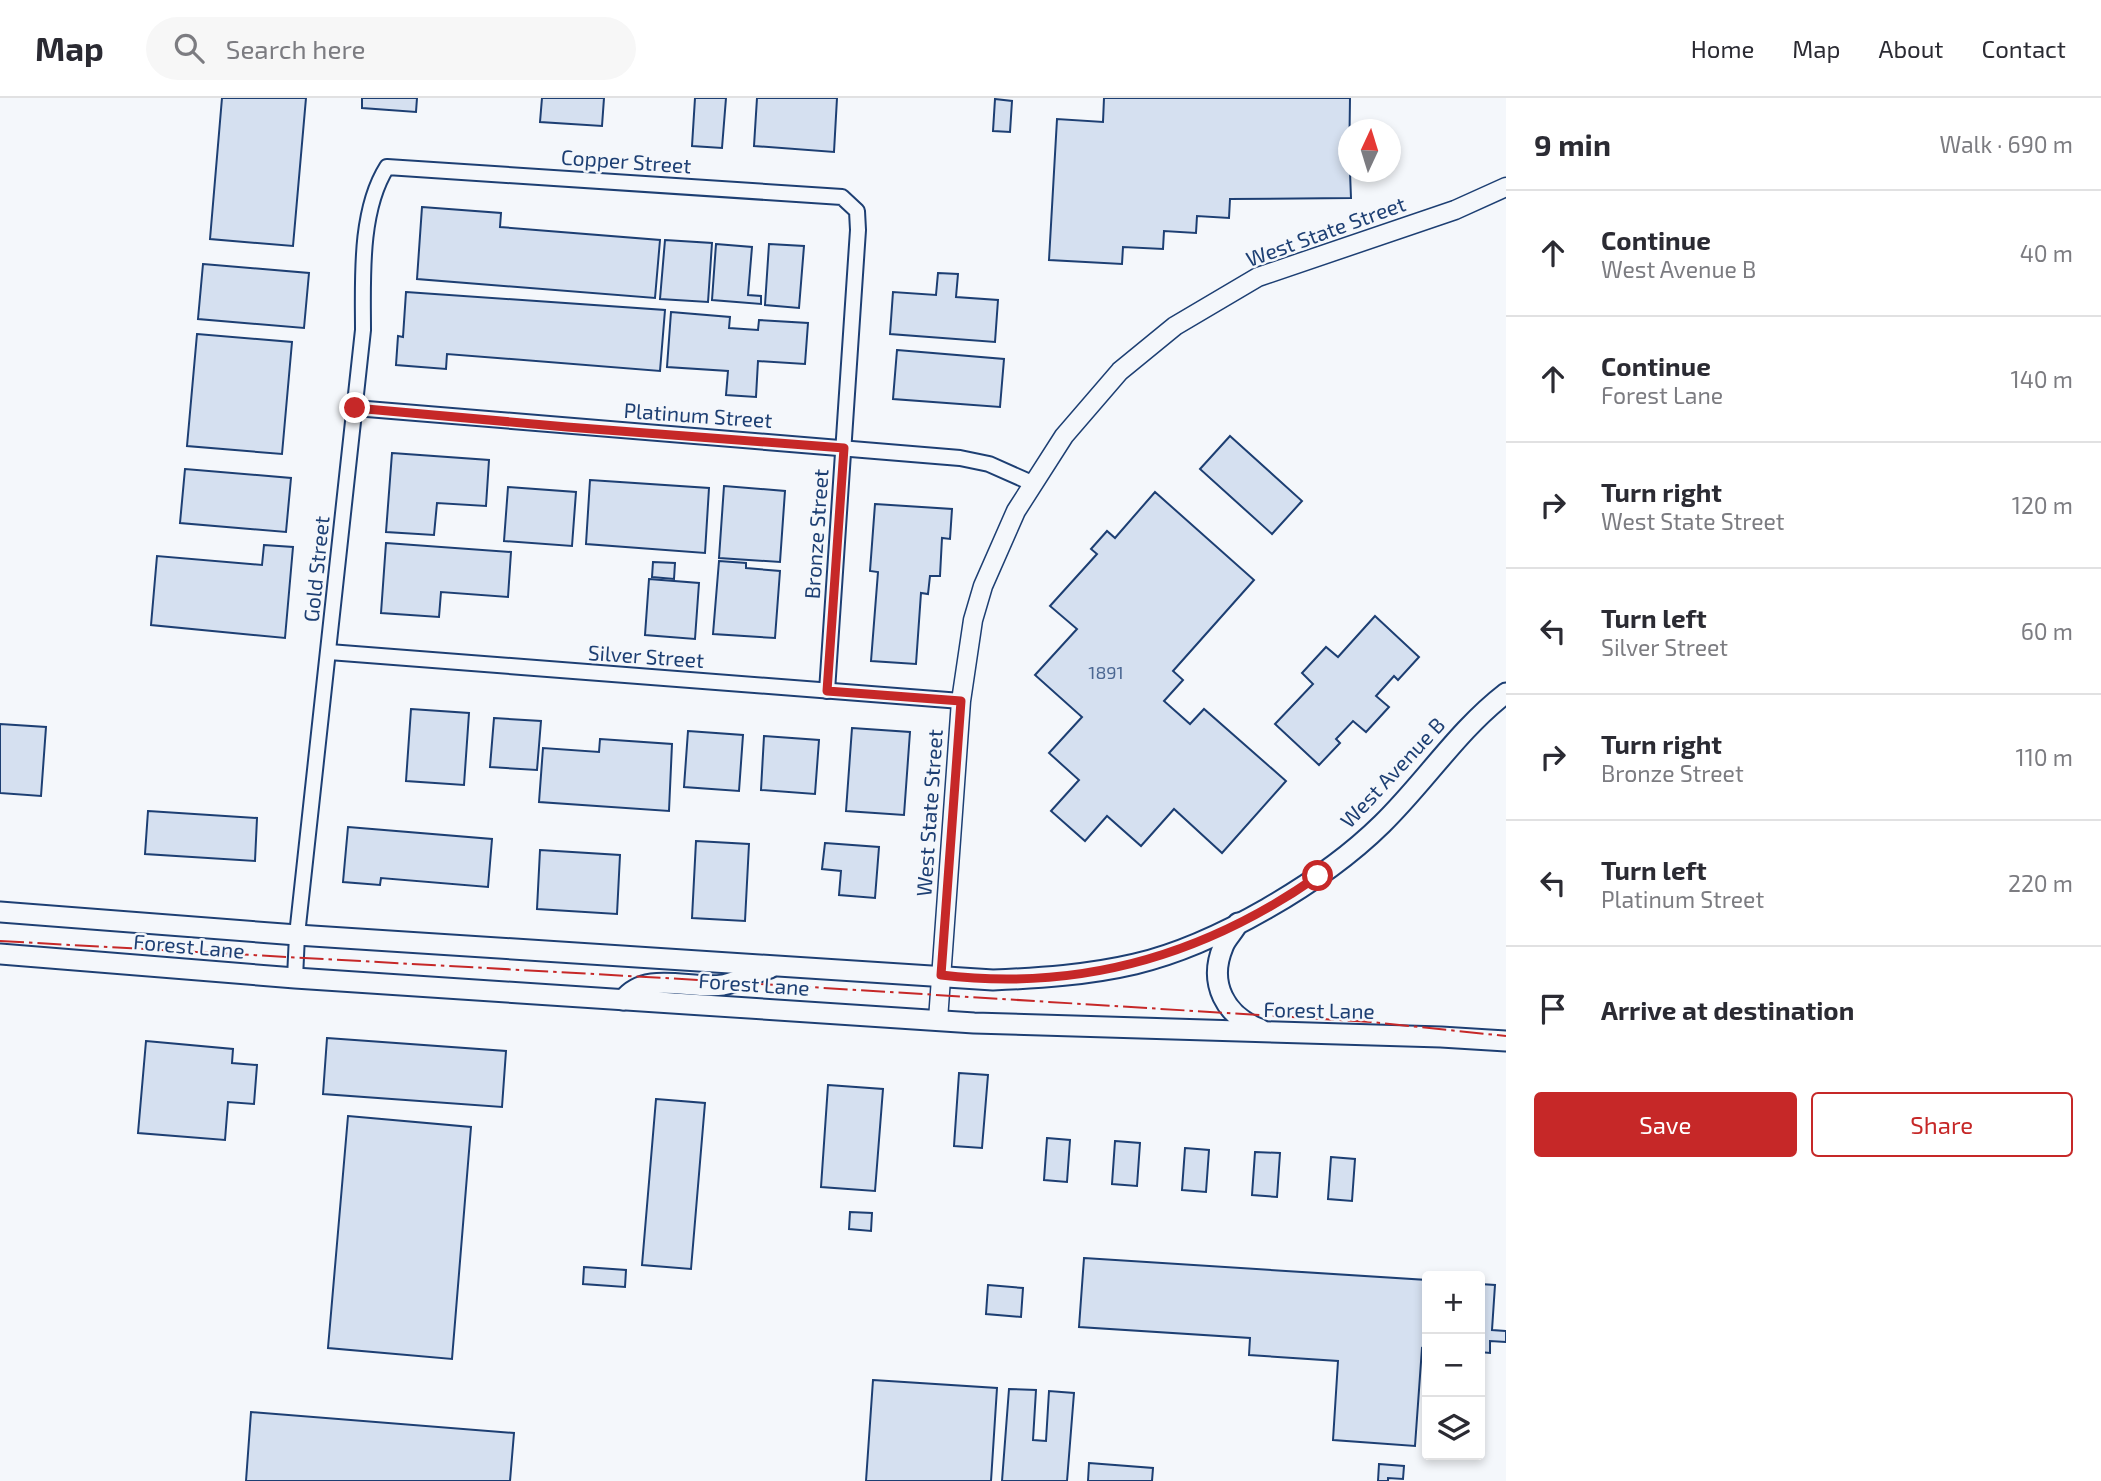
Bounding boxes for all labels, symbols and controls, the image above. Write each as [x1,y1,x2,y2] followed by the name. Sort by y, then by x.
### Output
[146,17,636,80] search box
[35,28,104,68] text: Map
[170,29,208,67] icon: search
[226,33,365,64] text: Search here
[1691,34,1754,63] text: Home
[1792,34,1840,63] text: Map
[1878,34,1944,63] text: About
[1982,34,2066,63] text: Contact
[1338,119,1401,182] north arrow
[1534,126,1611,162] text: 9 min
[1939,130,2073,158] text: Walk · 690 m
[560,143,692,178] street label: Copper Street
[1242,190,1409,271] street label: West State Street
[1601,224,1711,255] text: Continue
[1534,234,1572,272] icon: ahead
[2020,239,2073,267] text: 40 m
[1601,255,1756,283] text: West Avenue B
[1601,350,1711,381] text: Continue
[1534,360,1572,398] icon: ahead
[2011,365,2073,393] text: 140 m
[1601,381,1723,409] text: Forest Lane
[339,392,370,423] route end
[623,397,773,432] street label: Platinum Street
[798,468,833,600] street label: Bronze Street
[1601,476,1722,507] text: Turn right
[1534,486,1572,524] icon: right
[2012,491,2073,519] text: 120 m
[1601,507,1785,535] text: West State Street
[298,515,334,623] street label: Gold Street
[1601,602,1707,633] text: Turn left
[1534,612,1572,650] icon: left
[2021,617,2073,645] text: 60 m
[1601,633,1728,661] text: Silver Street
[587,639,705,672] street label: Silver Street
[1088,661,1124,683] house number: 1891
[1334,712,1449,832] street label: West Avenue B
[910,728,947,897] street label: West State Street
[1601,728,1722,759] text: Turn right
[1534,738,1572,776] icon: right
[2016,743,2073,771] text: 110 m
[1601,759,1744,787] text: Bronze Street
[1601,854,1707,885] text: Turn left
[1302,860,1333,891] route start
[1534,864,1572,902] icon: left
[2008,869,2073,897] text: 220 m
[1601,885,1764,913] text: Platinum Street
[133,928,246,963] street label: Forest Lane
[698,967,811,1000] street label: Forest Lane
[1534,990,1572,1028] icon: arrive
[1601,994,1854,1025] text: Arrive at destination
[1263,996,1375,1023] street label: Forest Lane
[1534,1092,1797,1157] button: Save
[1811,1092,2073,1157] button: Share
[1422,1271,1485,1460] map controls
[1422,1271,1485,1334] button: +
[1422,1334,1485,1397] button: −
[1422,1397,1485,1460] button: layers

